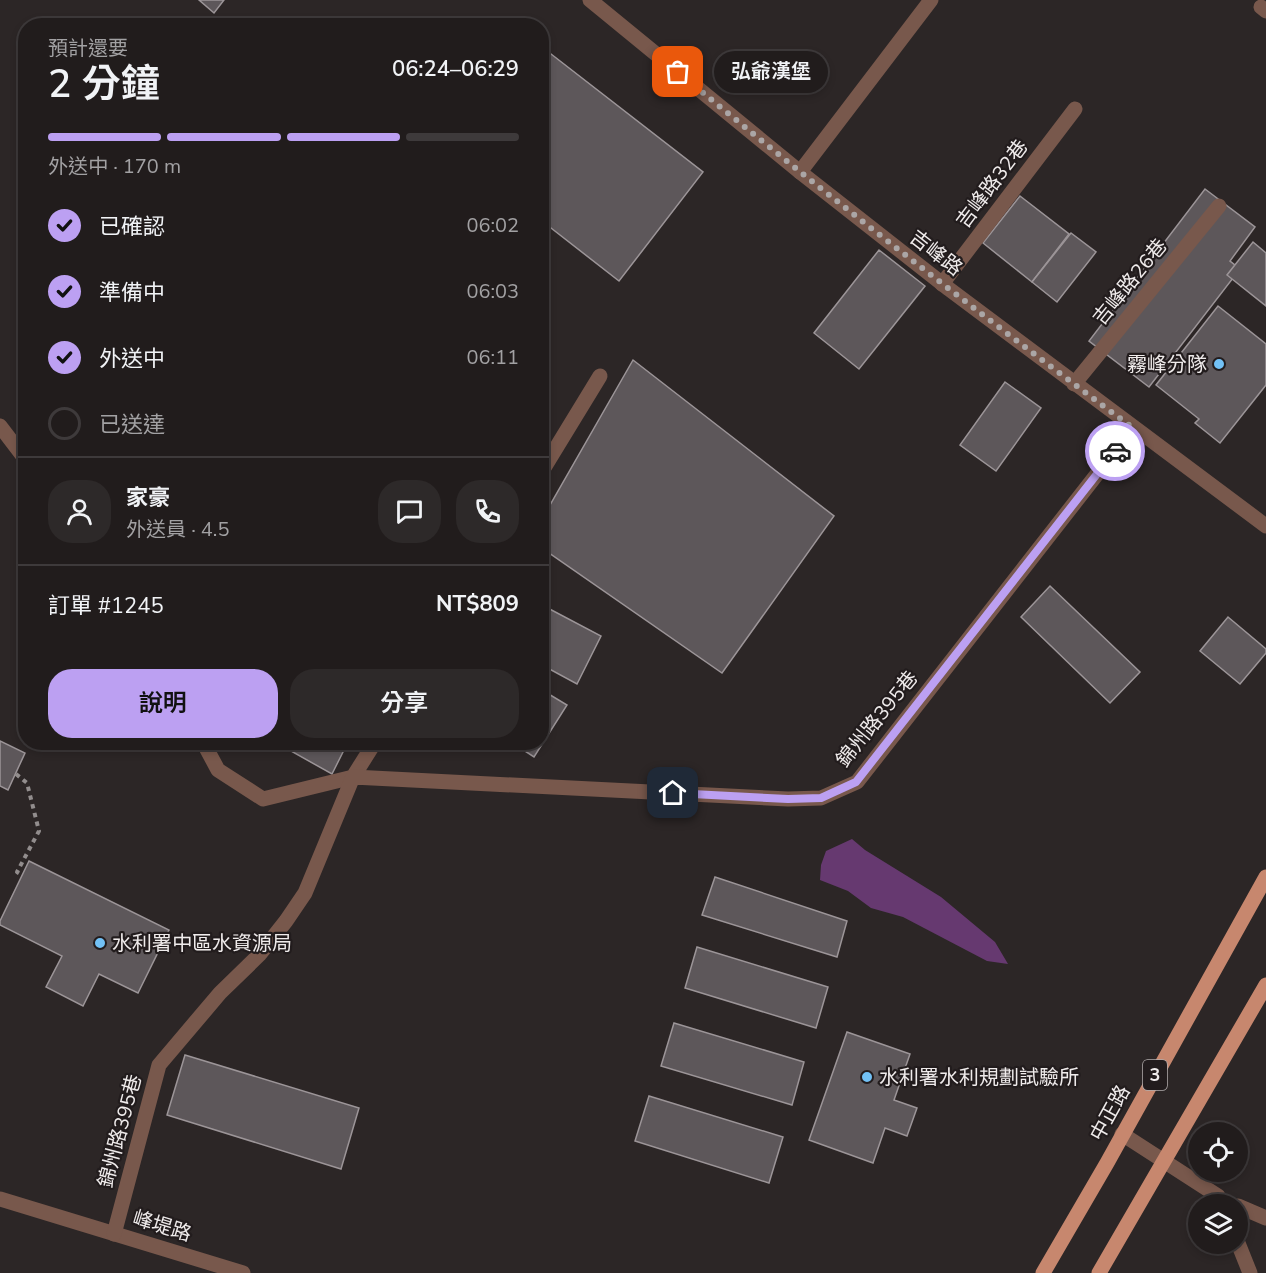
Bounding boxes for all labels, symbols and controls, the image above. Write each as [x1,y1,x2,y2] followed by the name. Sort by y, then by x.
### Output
[48,35,128,62] text: 預計還要
[652,46,703,97] pin
[714,51,828,93] callout: 弘爺漢堡
[392,54,519,84] text: 06:24–06:29
[661,55,694,88] icon: bag
[48,58,160,111] text: 2 分鐘
[731,58,811,85] text: 弘爺漢堡
[950,134,1034,234] street label: 吉峰路32巷
[48,153,181,180] text: 外送中 · 170 m
[48,209,81,242] icon: check
[99,212,165,242] text: 已確認
[466,212,519,239] text: 06:02
[904,224,968,282] street label: 吉峰路
[1087,233,1173,331] street label: 吉峰路26巷
[48,275,81,308] icon: check
[99,278,165,308] text: 準備中
[466,278,519,305] text: 06:03
[48,341,81,374] icon: check
[99,344,165,374] text: 外送中
[466,344,519,371] text: 06:11
[1127,351,1207,378] place label: 霧峰分隊
[1212,357,1226,371] marker: 霧峰分隊
[99,410,165,440] text: 已送達
[1085,421,1145,481] courier
[1099,435,1132,468] icon: car
[48,480,111,543] button: person
[378,480,441,543] button: chat
[456,480,519,543] button: phone
[126,483,170,513] text: 家豪
[126,516,229,543] text: 外送員 · 4.5
[436,589,519,619] text: NT$809
[48,591,164,621] text: 訂單 #1245
[830,665,924,773] street label: 錦州路395巷
[48,669,278,738] button: 說明
[290,669,519,738] button: 分享
[647,767,698,818] pin
[656,776,689,809] icon: home
[112,930,292,957] place label: 水利署中區水資源局
[93,936,107,950] marker: 水利署中區水資源局
[1143,1060,1167,1090] road number: 3
[879,1064,1079,1091] place label: 水利署水利規劃試驗所
[860,1070,874,1084] marker: 水利署水利規劃試驗所
[92,1071,148,1191] street label: 錦州路395巷
[1084,1080,1136,1146] street label: 中正路
[1188,1122,1248,1254] map controls
[1188,1122,1248,1182] button: locate
[1188,1194,1248,1254] button: layers
[129,1204,195,1248] street label: 峰堤路

